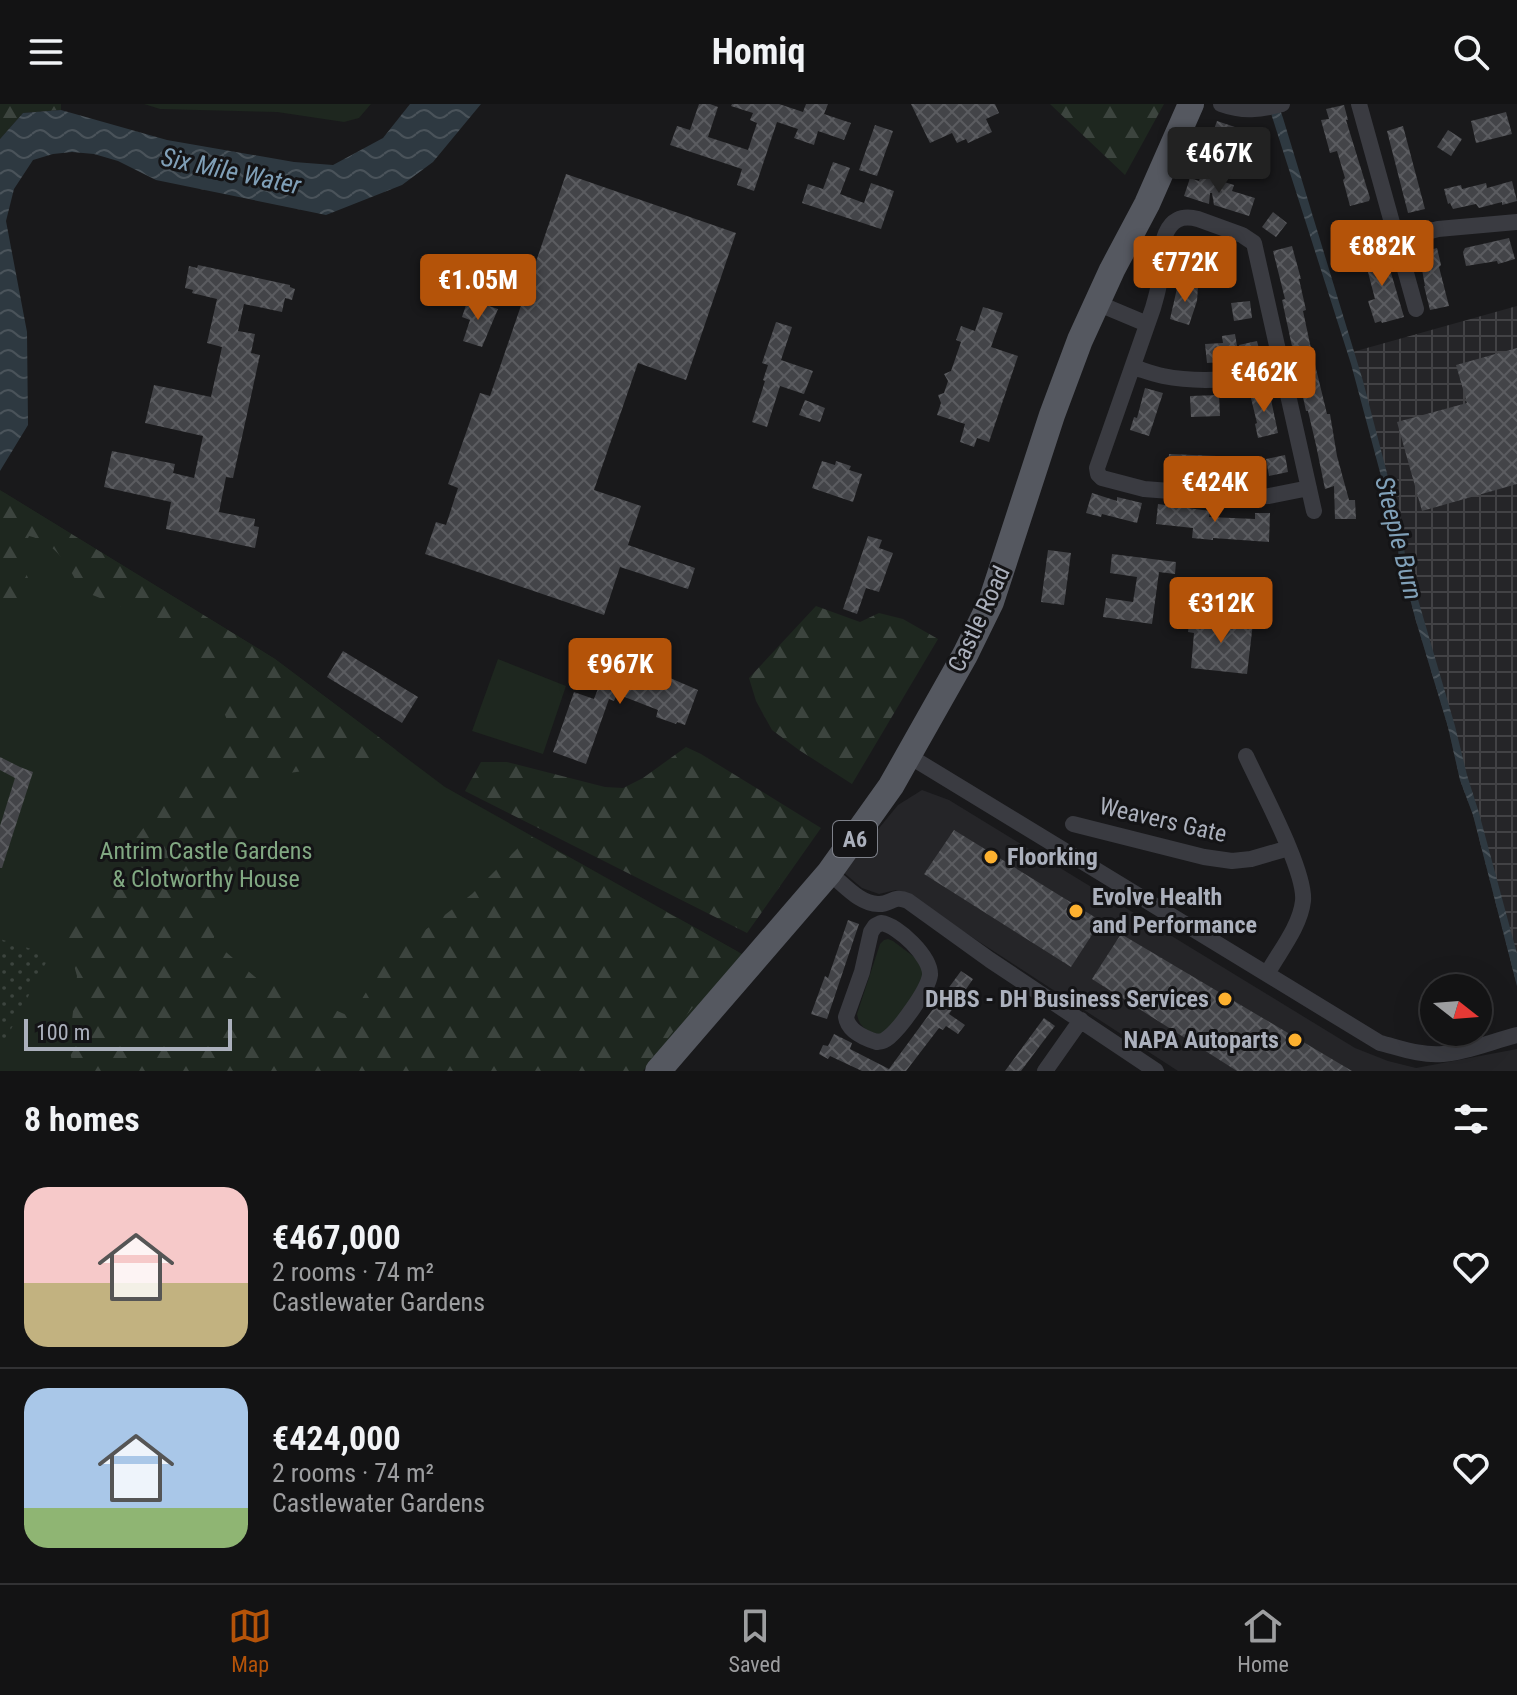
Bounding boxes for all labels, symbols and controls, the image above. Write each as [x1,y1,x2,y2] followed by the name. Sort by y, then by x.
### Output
[24,30,68,74] icon: menu
[1449,30,1493,74] icon: search
[712,31,805,73] text: Homiq
[1163,127,1275,195] pin: €467K
[1186,138,1252,168] text: €467K
[158,142,305,201] water label: Six Mile Water
[1326,220,1438,288] pin: €882K
[1349,231,1415,261] text: €882K
[1129,236,1241,304] pin: €772K
[1152,247,1218,277] text: €772K
[413,254,543,322] pin: €1.05M
[438,265,518,295] text: €1.05M
[1208,346,1320,414] pin: €462K
[1231,357,1297,387] text: €462K
[1159,456,1271,524] pin: €424K
[1182,467,1248,497] text: €424K
[1369,473,1429,603] water label: Steeple Burn
[942,562,1016,676] street label: Castle Road
[1165,577,1277,645] pin: €312K
[1188,588,1254,618] text: €312K
[564,638,676,706] pin: €967K
[587,649,653,679] text: €967K
[1097,792,1229,848] street label: Weavers Gate
[833,821,877,857] road number: A6
[100,837,312,893] park label: Antrim Castle Gardens & Clotworthy House
[1007,843,1098,871] place label: Floorking
[982,848,1000,866] marker: Floorking
[1092,883,1257,939] place label: Evolve Health and Performance
[1067,902,1085,920] marker: Evolve Health and Performance
[1420,974,1492,1046] north arrow
[1420,974,1492,1046] map controls
[925,985,1209,1013] place label: DHBS - DH Business Services
[1216,990,1234,1008] marker: DHBS - DH Business Services
[24,1015,232,1051] scale bar
[36,1020,90,1045] text: 100 m
[1123,1026,1279,1054] place label: NAPA Autoparts
[1286,1031,1304,1049] marker: NAPA Autoparts
[1449,1097,1493,1141] icon: filters
[24,1099,140,1139] text: 8 homes
[272,1217,401,1257] text: €467,000
[88,1219,184,1315] icon: home
[1449,1245,1493,1289] icon: heart
[272,1257,434,1287] text: 2 rooms · 74 m²
[272,1287,485,1317] text: Castlewater Gardens
[272,1418,401,1458] text: €424,000
[88,1420,184,1516] icon: home
[1449,1446,1493,1490] icon: heart
[272,1458,434,1488] text: 2 rooms · 74 m²
[272,1488,485,1518] text: Castlewater Gardens
[228,1604,272,1677] tab: Map
[729,1604,781,1677] tab: Saved
[1237,1604,1289,1677] tab: Home

